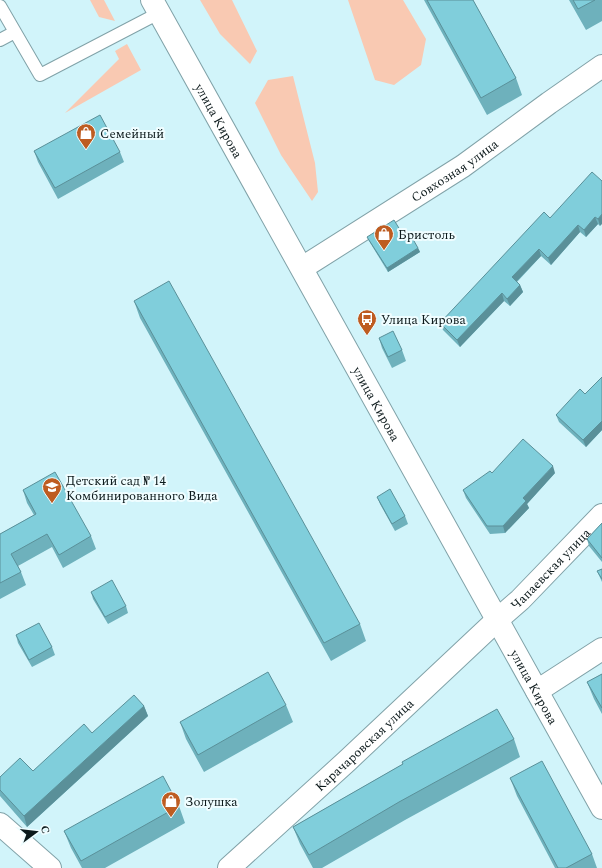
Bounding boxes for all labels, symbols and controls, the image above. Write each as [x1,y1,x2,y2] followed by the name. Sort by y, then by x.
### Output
[189,79,248,163] street label: улица Кирова
[75,122,97,150] shop icon: Семейный
[100,124,164,144] place label: Семейный
[407,134,503,208] street label: Совхозная улица
[373,223,395,251] shop icon: Бристоль
[398,225,455,245] place label: Бристоль
[356,308,378,336] bus stop icon: Улица Кирова
[381,310,467,330] place label: Улица Кирова
[346,362,405,446] street label: улица Кирова
[66,471,218,506] place label: Детский сад № 14 Комбинированного Вида
[41,476,63,504] school or university icon: Детский сад № 14 Комбинированного Вида
[506,523,596,615] street label: Чапаевская улица
[504,645,563,729] street label: улица Кирова
[311,694,419,796] street label: Карачаровская улица
[160,790,182,818] shop icon: Золушка
[185,792,238,812] place label: Золушка
[16,812,56,852] north arrow
[36,824,54,836] text: С

